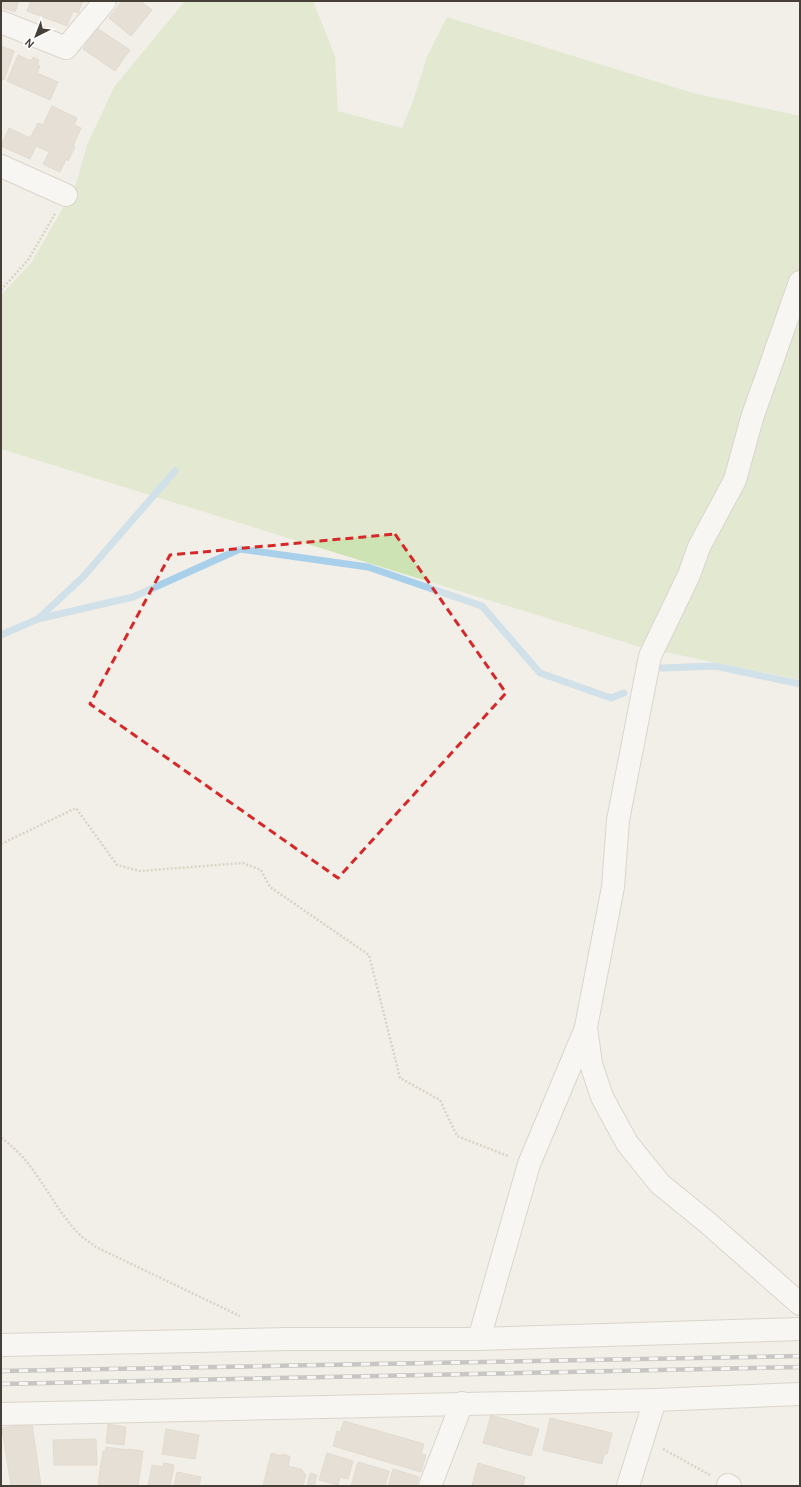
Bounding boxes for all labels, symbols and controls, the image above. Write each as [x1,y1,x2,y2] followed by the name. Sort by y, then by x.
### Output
[16,16,56,56] north arrow
[22,36,37,51] text: N

